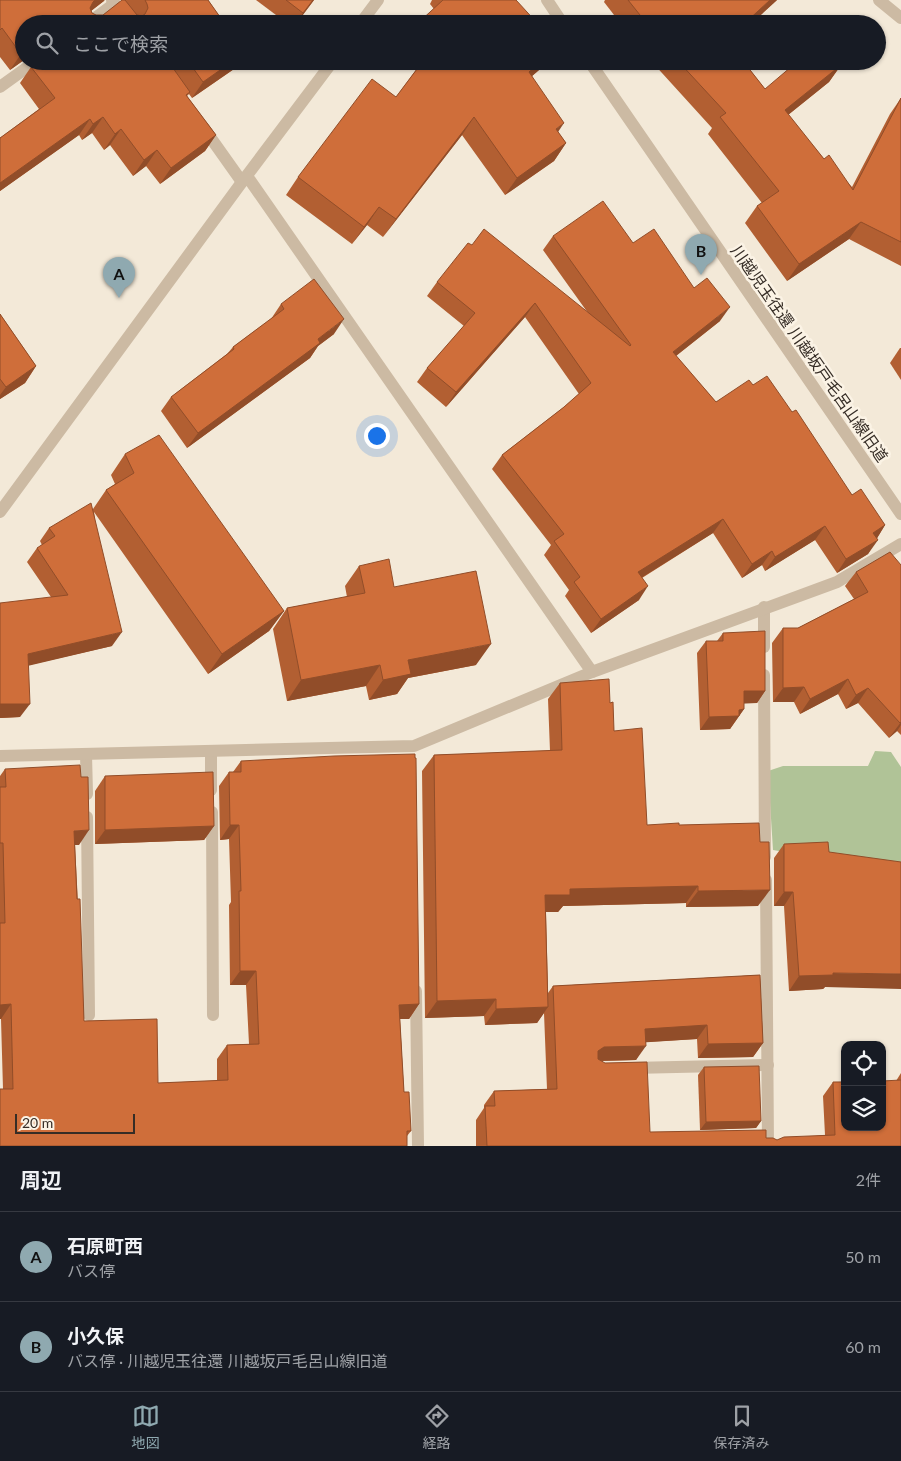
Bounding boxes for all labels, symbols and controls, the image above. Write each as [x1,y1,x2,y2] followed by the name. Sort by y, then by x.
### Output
[15,15,886,70] search box
[33,29,61,57] icon: search
[73,32,168,55] text: ここで検索
[685,234,717,275] pin: B
[728,241,892,465] street label: 川越児玉往還 川越坂戸毛呂山線旧道
[103,257,135,298] pin: A
[364,423,390,449] your location
[841,1041,886,1131] map controls
[841,1041,886,1086] button: locate
[841,1086,886,1131] button: layers
[15,1111,135,1134] scale bar
[22,1114,53,1131] text: 20 m
[20,1167,62,1192] text: 周辺
[856,1170,881,1189] text: 2件
[67,1234,143,1257] text: 石原町西
[30,1247,42,1266] text: A
[845,1247,881,1266] text: 50 m
[67,1261,115,1280] text: バス停
[67,1324,124,1347] text: 小久保
[31,1337,41,1356] text: B
[845,1337,881,1356] text: 60 m
[67,1351,387,1370] text: バス停 · 川越児玉往還 川越坂戸毛呂山線旧道
[132,1402,160,1452] tab: 地図
[423,1402,451,1452] tab: 経路
[714,1402,770,1452] tab: 保存済み

